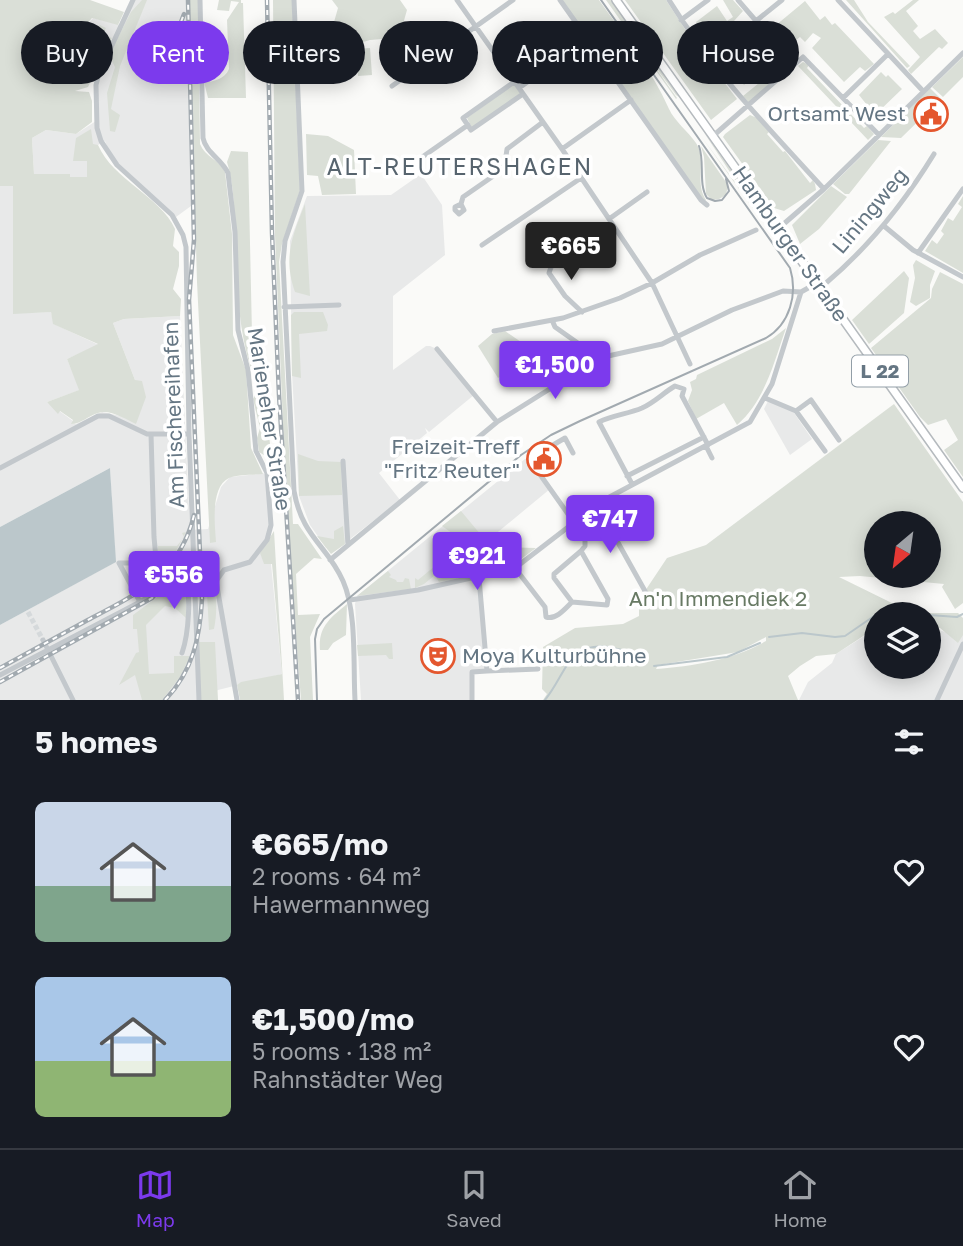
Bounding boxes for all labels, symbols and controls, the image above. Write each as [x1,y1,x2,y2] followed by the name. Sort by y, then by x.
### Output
[21,21,113,84] chip: Buy
[127,21,229,84] chip: Rent
[243,21,365,84] chip: Filters
[379,21,478,84] chip: New
[492,21,663,84] chip: Apartment
[677,21,799,84] chip: House
[912,95,950,133] public building icon: Ortsamt West
[767,100,906,126] place label: Ortsamt West
[327,152,593,180] district label: ALT-REUTERSHAGEN
[727,161,854,326] street label: Hamburger Straße
[826,162,913,258] street label: Liningweg
[530,222,612,282] pin: €665
[541,231,601,259] text: €665
[157,321,189,509] street label: Am Fischereihafen
[243,325,297,512] street label: Marieneher Straße
[498,342,612,401] pin: €1,500
[515,350,595,378] text: €1,500
[852,356,908,386] road number: L 22
[384,433,520,483] place label: Freizeit-Treff "Fritz Reuter"
[525,440,563,478] public building icon: Freizeit-Treff "Fritz Reuter"
[569,496,651,555] pin: €747
[582,504,638,532] text: €747
[864,511,942,588] north arrow
[864,511,941,679] map controls
[436,532,518,592] pin: €921
[449,541,505,569] text: €921
[133,552,215,611] pin: €556
[145,560,203,588] text: €556
[629,585,807,611] park label: An'n Immendiek 2
[864,602,941,679] button: layers
[419,637,457,675] theatre icon: Moya Kulturbühne
[462,642,646,668] place label: Moya Kulturbühne
[890,723,928,761] icon: filters
[35,724,158,760] text: 5 homes
[252,826,388,862] text: €665/mo
[91,830,175,914] icon: home
[890,853,928,891] icon: heart
[252,862,421,890] text: 2 rooms · 64 m²
[252,890,430,918] text: Hawermannweg
[252,1001,414,1037] text: €1,500/mo
[91,1005,175,1089] icon: home
[890,1028,928,1066] icon: heart
[252,1037,431,1065] text: 5 rooms · 138 m²
[252,1065,443,1093] text: Rahnstädter Weg
[136,1166,175,1231] tab: Map
[446,1166,502,1231] tab: Saved
[773,1166,827,1231] tab: Home

